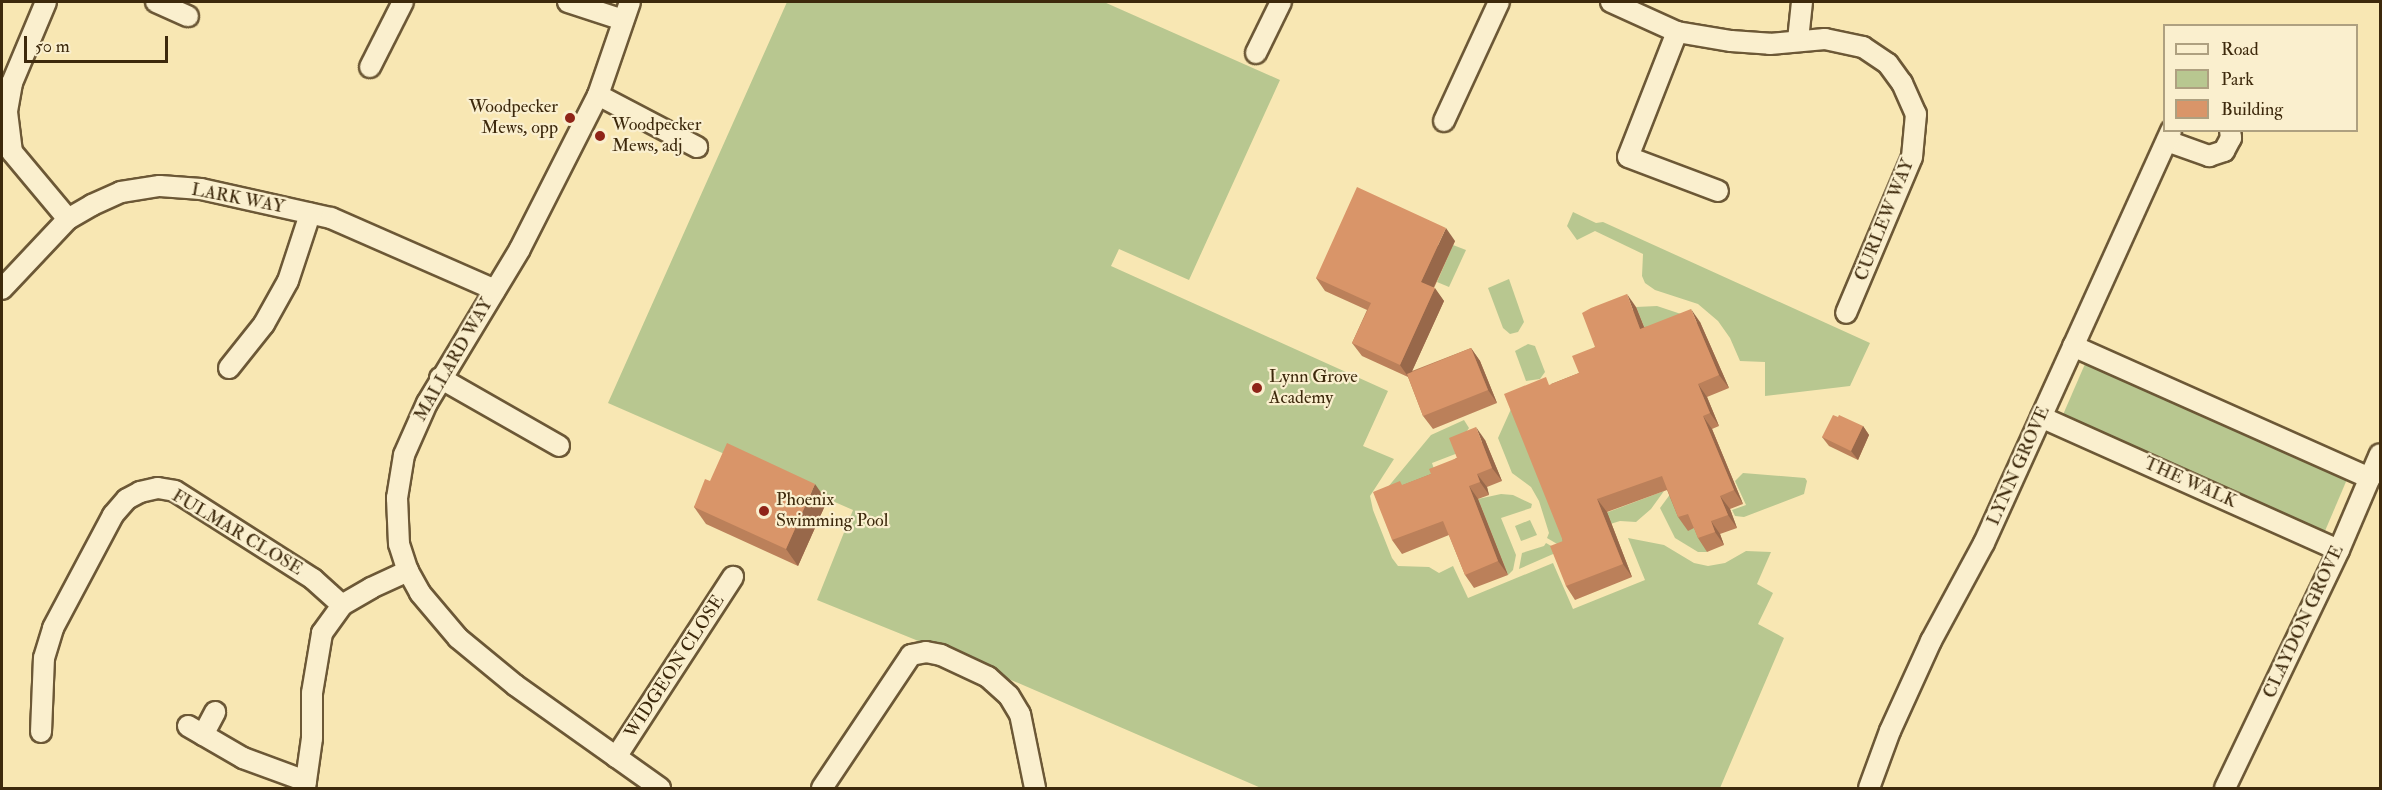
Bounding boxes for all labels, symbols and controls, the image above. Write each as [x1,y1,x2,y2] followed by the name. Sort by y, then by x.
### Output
[27,24,171,62] scale bar
[2163,24,2358,132] legend
[35,35,70,58] text: 50 m
[2221,38,2259,61] text: Road
[2221,68,2254,91] text: Park
[469,97,558,140] place label: Woodpecker Mews, opp
[2221,98,2283,121] text: Building
[563,111,577,125] marker: Woodpecker Mews, opp
[612,115,701,158] place label: Woodpecker Mews, adj
[593,129,607,143] marker: Woodpecker Mews, adj
[1851,156,1919,284] street label: CURLEW WAY
[190,179,286,219] street label: LARK WAY
[410,295,498,425] street label: MALLARD WAY
[1269,367,1358,410] place label: Lynn Grove Academy
[1250,381,1264,395] marker: Lynn Grove Academy
[1983,403,2055,529] street label: LYNN GROVE
[2140,453,2240,513] street label: THE WALK
[168,485,306,581] street label: FULMAR CLOSE
[776,490,888,532] place label: Phoenix Swimming Pool
[757,504,771,518] marker: Phoenix Swimming Pool
[2259,542,2349,702] street label: CLAYDON GROVE
[621,591,729,743] street label: WIDGEON CLOSE

